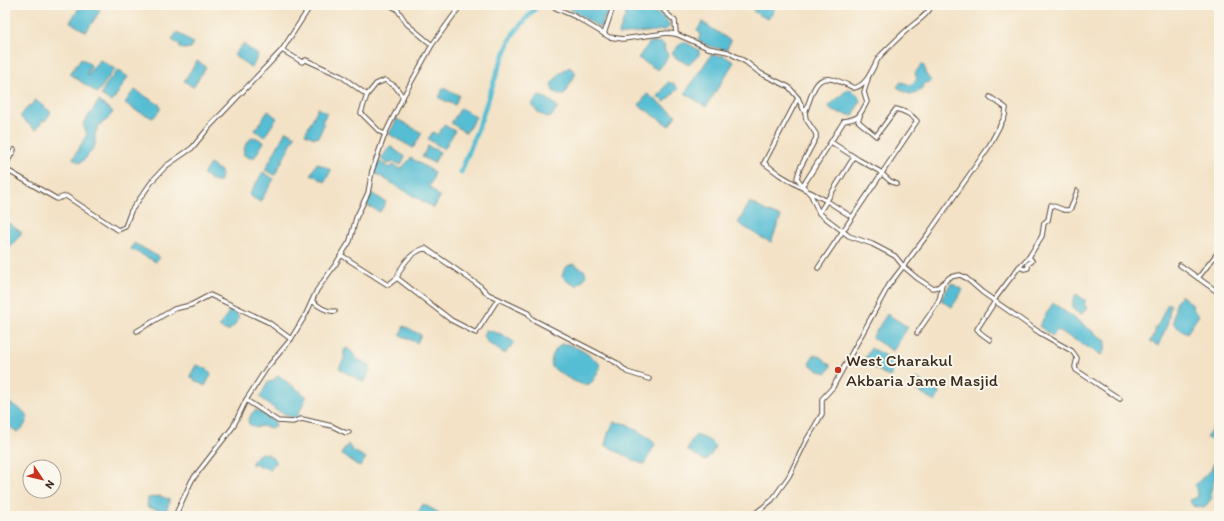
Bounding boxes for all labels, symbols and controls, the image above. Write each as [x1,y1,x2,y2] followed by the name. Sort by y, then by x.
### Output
[846,350,999,390] place label: West Charakul Akbaria Jame Masjid
[833,365,843,375] marker: West Charakul Akbaria Jame Masjid
[22,459,62,499] north arrow
[42,478,57,491] text: N

